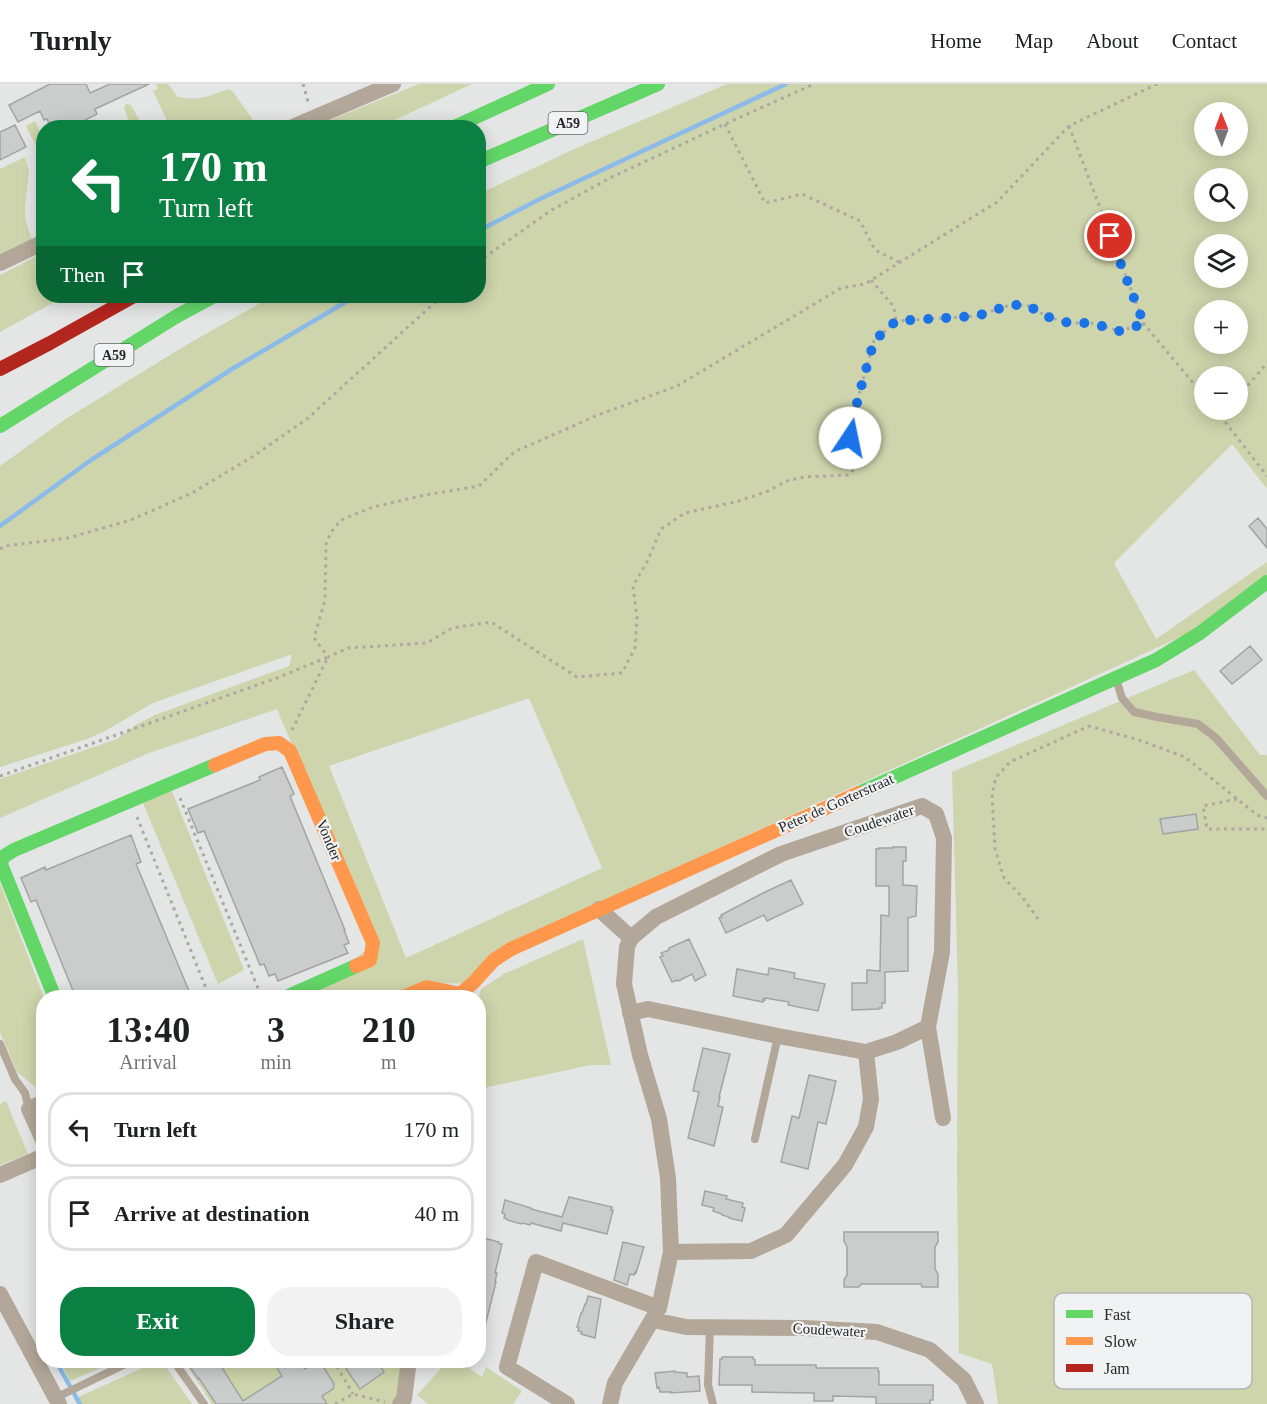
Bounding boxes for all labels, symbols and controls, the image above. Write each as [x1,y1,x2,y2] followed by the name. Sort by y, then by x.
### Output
[30,25,111,56] text: Turnly
[930,29,982,53] text: Home
[1015,29,1053,53] text: Map
[1086,29,1139,53] text: About
[1172,29,1237,53] text: Contact
[1194,102,1248,156] north arrow
[1194,102,1248,420] map controls
[548,112,588,134] road number: A59
[60,144,138,222] icon: left
[159,144,268,190] text: 170 m
[1194,168,1248,222] button: search
[159,193,253,223] text: Turn left
[1084,210,1135,261] pin
[1093,219,1126,252] icon: arrive
[1194,234,1248,288] button: layers
[117,258,150,291] icon: arrive
[60,262,105,287] text: Then
[1194,300,1248,354] button: +
[94,344,134,366] road number: A59
[1194,366,1248,420] button: −
[818,406,882,470] position arrow
[776,770,897,836] street label: Peter de Gorterstraat
[842,802,916,840] street label: Coudewater
[313,817,345,863] street label: Vonder
[106,1010,190,1050] text: 13:40
[267,1010,285,1050] text: 3
[362,1010,416,1050] text: 210
[119,1051,177,1073] text: Arrival
[260,1051,292,1073] text: min
[381,1051,397,1073] text: m
[63,1113,96,1146] icon: left
[114,1117,197,1142] text: Turn left
[403,1117,459,1142] text: 170 m
[63,1197,96,1230] icon: arrive
[114,1201,310,1226] text: Arrive at destination
[414,1201,459,1226] text: 40 m
[60,1287,255,1356] button: Exit
[267,1287,462,1356] button: Share
[1054,1293,1252,1389] legend
[1104,1306,1131,1323] text: Fast
[792,1320,866,1340] street label: Coudewater
[1104,1333,1137,1350] text: Slow
[1104,1360,1130,1377] text: Jam

